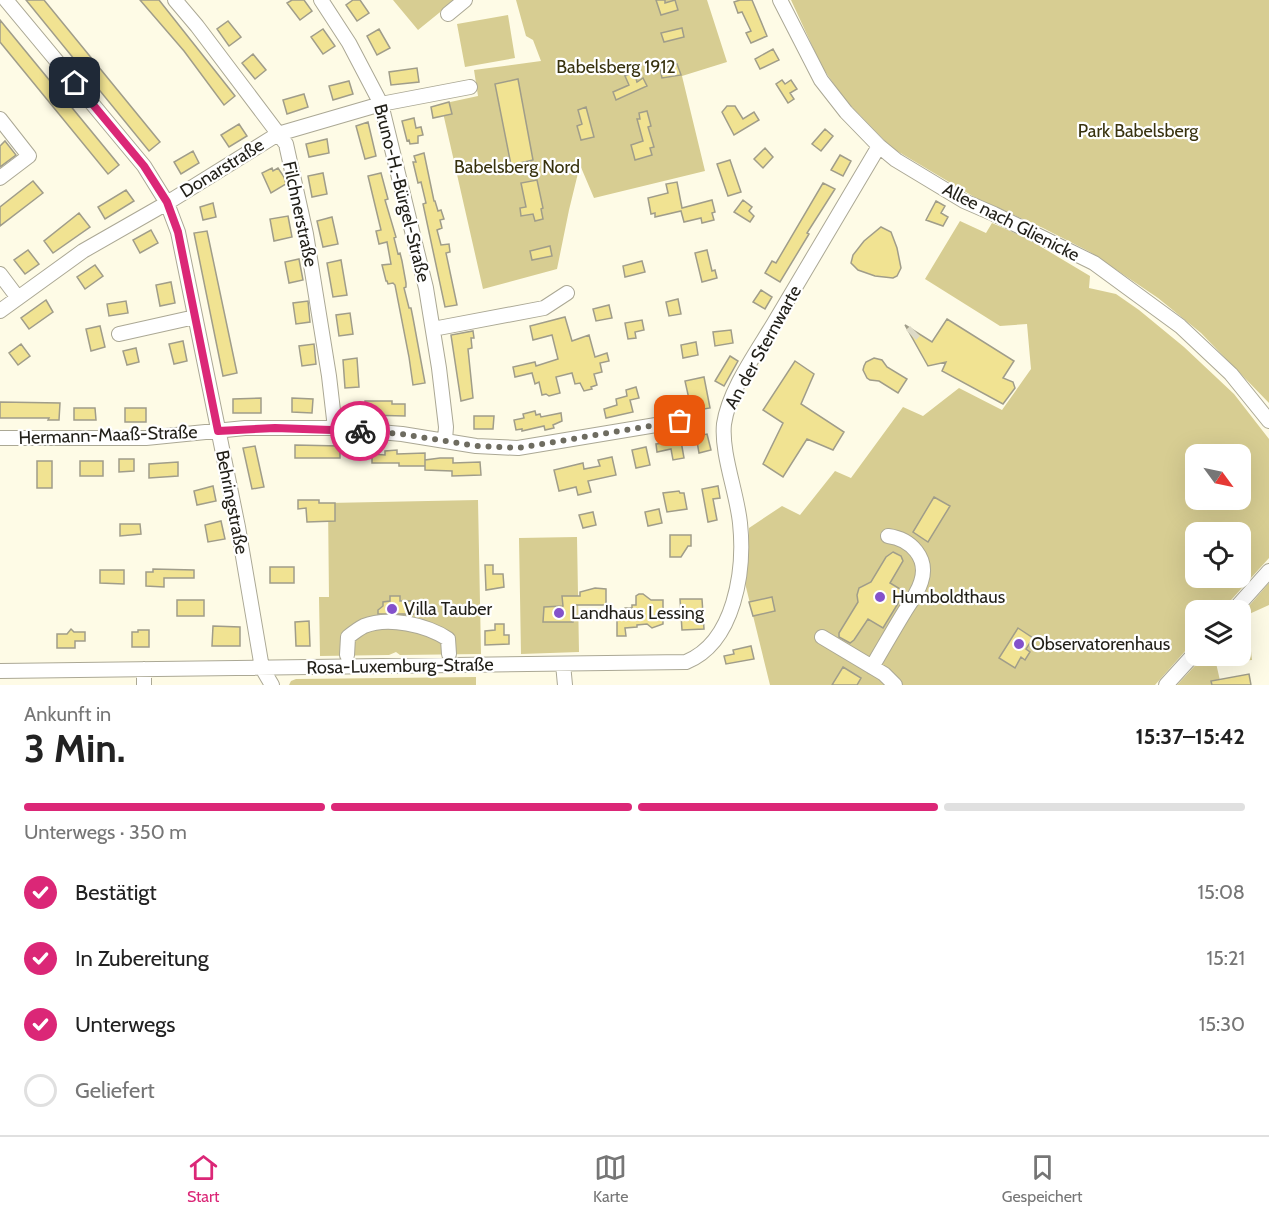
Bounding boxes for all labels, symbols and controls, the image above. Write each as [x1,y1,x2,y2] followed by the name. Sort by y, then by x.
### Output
[556,56,676,78] park label: Babelsberg 1912
[49,57,100,108] pin
[58,66,91,99] icon: home
[369,102,435,284] street label: Bruno-H.-Bürgel-Straße
[1078,120,1199,142] park label: Park Babelsberg
[176,134,268,202] street label: Donarstraße
[454,156,580,178] park label: Babelsberg Nord
[278,159,322,269] street label: Filchnerstraße
[939,178,1083,266] street label: Allee nach Glienicke
[720,281,806,413] street label: An der Sternwarte
[654,395,705,446] pin
[330,401,390,461] courier
[663,404,696,437] icon: bag
[344,415,377,448] icon: bike
[18,421,198,449] street label: Hermann-Maaß-Straße
[1185,444,1251,510] north arrow
[1185,444,1251,666] map controls
[211,448,253,556] street label: Behringstraße
[1185,522,1251,588] button: locate
[892,586,1005,608] place label: Humboldthaus
[873,590,887,604] marker: Humboldthaus
[404,598,493,620] place label: Villa Tauber
[1185,600,1251,666] button: layers
[385,602,399,616] marker: Villa Tauber
[571,602,705,624] place label: Landhaus Lessing
[552,606,566,620] marker: Landhaus Lessing
[1031,633,1170,655] place label: Observatorenhaus
[1012,637,1026,651] marker: Observatorenhaus
[306,653,494,679] street label: Rosa-Luxemburg-Straße
[24,702,111,726] text: Ankunft in
[1135,723,1245,750] text: 15:37–15:42
[24,724,125,772] text: 3 Min.
[24,820,187,844] text: Unterwegs · 350 m
[24,876,57,909] icon: check
[75,879,157,906] text: Bestätigt
[1197,880,1245,904] text: 15:08
[24,942,57,975] icon: check
[75,945,209,972] text: In Zubereitung
[1207,946,1245,970] text: 15:21
[24,1008,57,1041] icon: check
[75,1011,175,1038] text: Unterwegs
[1199,1012,1245,1036] text: 15:30
[75,1077,155,1104] text: Geliefert
[187,1151,220,1206] tab: Start
[593,1151,628,1206] tab: Karte
[1002,1151,1082,1206] tab: Gespeichert

